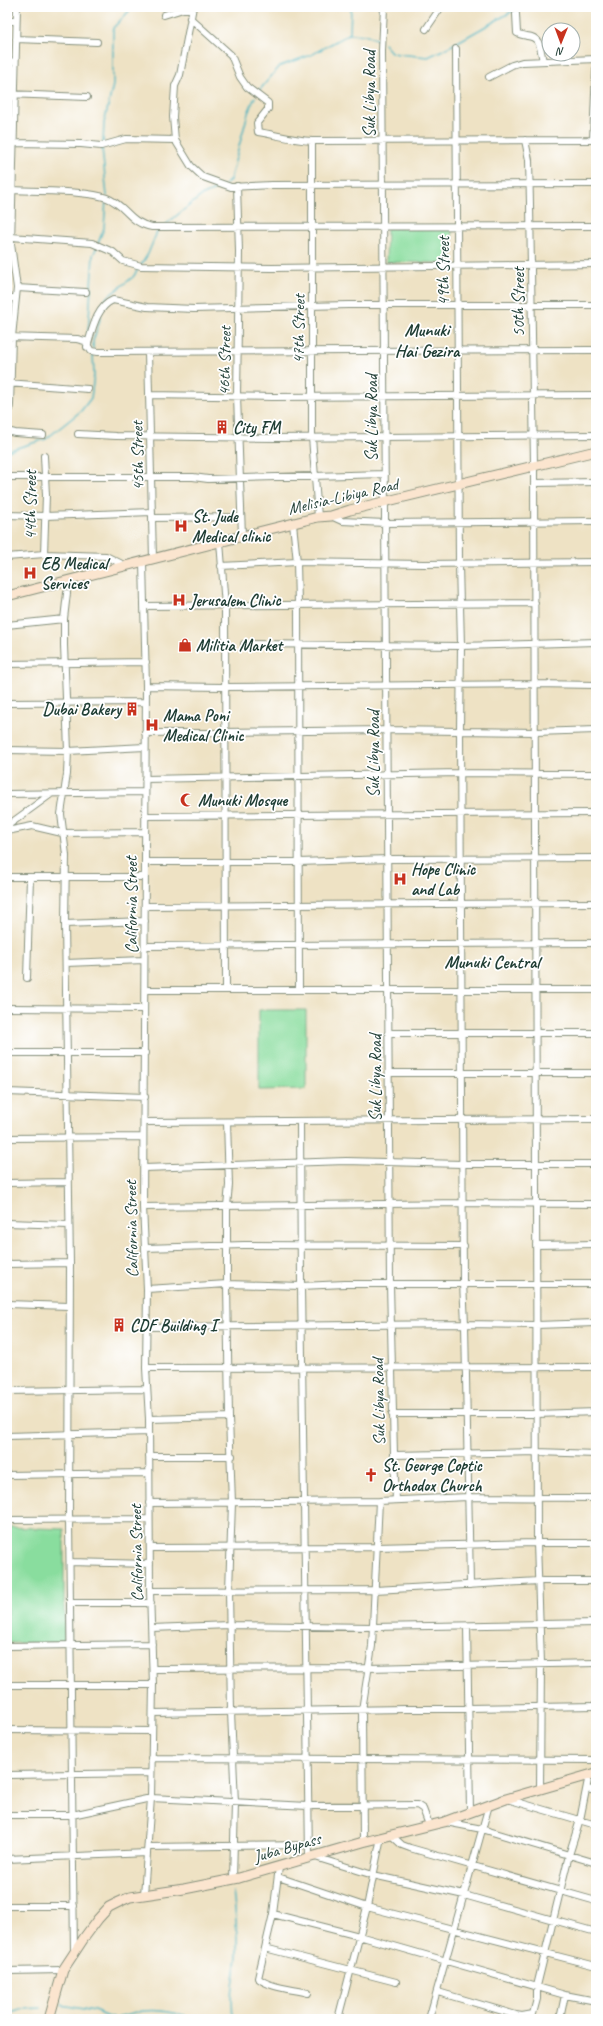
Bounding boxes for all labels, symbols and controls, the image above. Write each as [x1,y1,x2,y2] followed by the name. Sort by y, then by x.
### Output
[541,22,581,62] north arrow
[555,45,564,59] text: N
[359,48,380,138] street label: Suk Libya Road
[433,234,454,306] street label: 49th Street
[508,265,529,337] street label: 50th Street
[287,292,310,364] street label: 47th Street
[395,319,461,362] district label: Munuki Hai Gezira
[213,324,236,396] street label: 46th Street
[361,372,382,462] street label: Suk Libya Road
[233,417,282,438] place label: City FM
[126,419,149,491] street label: 45th Street
[214,419,230,435] building icon: City FM
[20,468,41,540] street label: 44th Street
[286,473,403,519] street label: Melisia-Libiya Road
[192,506,271,547] place label: St. Jude Medical clinic
[173,518,189,534] hospital icon: St. Jude Medical clinic
[41,553,111,594] place label: EB Medical Services
[22,565,38,581] hospital icon: EB Medical Services
[189,590,281,611] place label: Jerusalem Clinic
[171,592,187,608] hospital icon: Jerusalem Clinic
[196,635,284,656] place label: Militia Market
[177,637,193,653] shop icon: Militia Market
[43,699,123,720] place label: Dubai Bakery
[124,701,140,717] building icon: Dubai Bakery
[163,705,244,746] place label: Mama Poni Medical Clinic
[363,708,384,798] street label: Suk Libya Road
[144,717,160,733] hospital icon: Mama Poni Medical Clinic
[198,790,289,811] place label: Munuki Mosque
[179,792,195,808] mosque icon: Munuki Mosque
[121,854,142,954] street label: California Street
[411,859,476,900] place label: Hope Clinic and Lab
[392,871,408,887] hospital icon: Hope Clinic and Lab
[444,951,543,973] district label: Munuki Central
[365,1032,386,1122] street label: Suk Libya Road
[120,1178,143,1278] street label: California Street
[130,1315,221,1336] place label: CDF Building I
[111,1317,127,1333] building icon: CDF Building I
[367,1356,390,1446] street label: Suk Libya Road
[382,1455,483,1496] place label: St. George Coptic Orthodox Church
[363,1467,379,1483] church icon: St. George Coptic Orthodox Church
[125,1502,148,1602] street label: California Street
[250,1828,324,1867] street label: Juba Bypass

